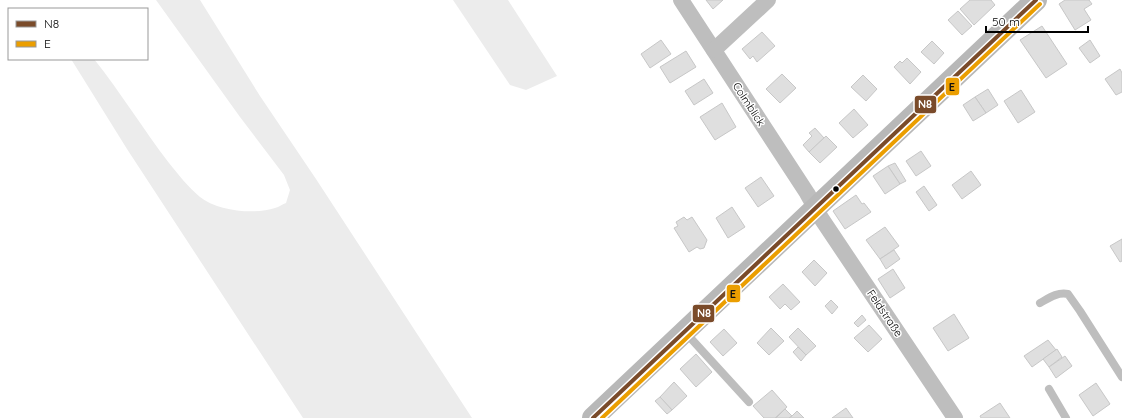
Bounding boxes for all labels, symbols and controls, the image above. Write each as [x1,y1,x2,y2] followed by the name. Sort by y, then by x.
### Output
[8,8,148,60] legend
[986,8,1088,34] scale bar
[992,14,1020,29] text: 50 m
[44,16,59,31] text: N8
[44,36,51,51] text: E
[945,77,960,96] line badge: E
[730,79,768,129] street label: Colmblick
[949,80,955,94] text: E
[914,95,937,114] line badge: N8
[918,97,932,111] text: N8
[831,184,841,194] unlabelled marker
[726,284,741,303] line badge: E
[730,287,736,301] text: E
[864,287,906,339] street label: Feldstraße
[692,304,715,323] line badge: N8
[697,306,711,320] text: N8

